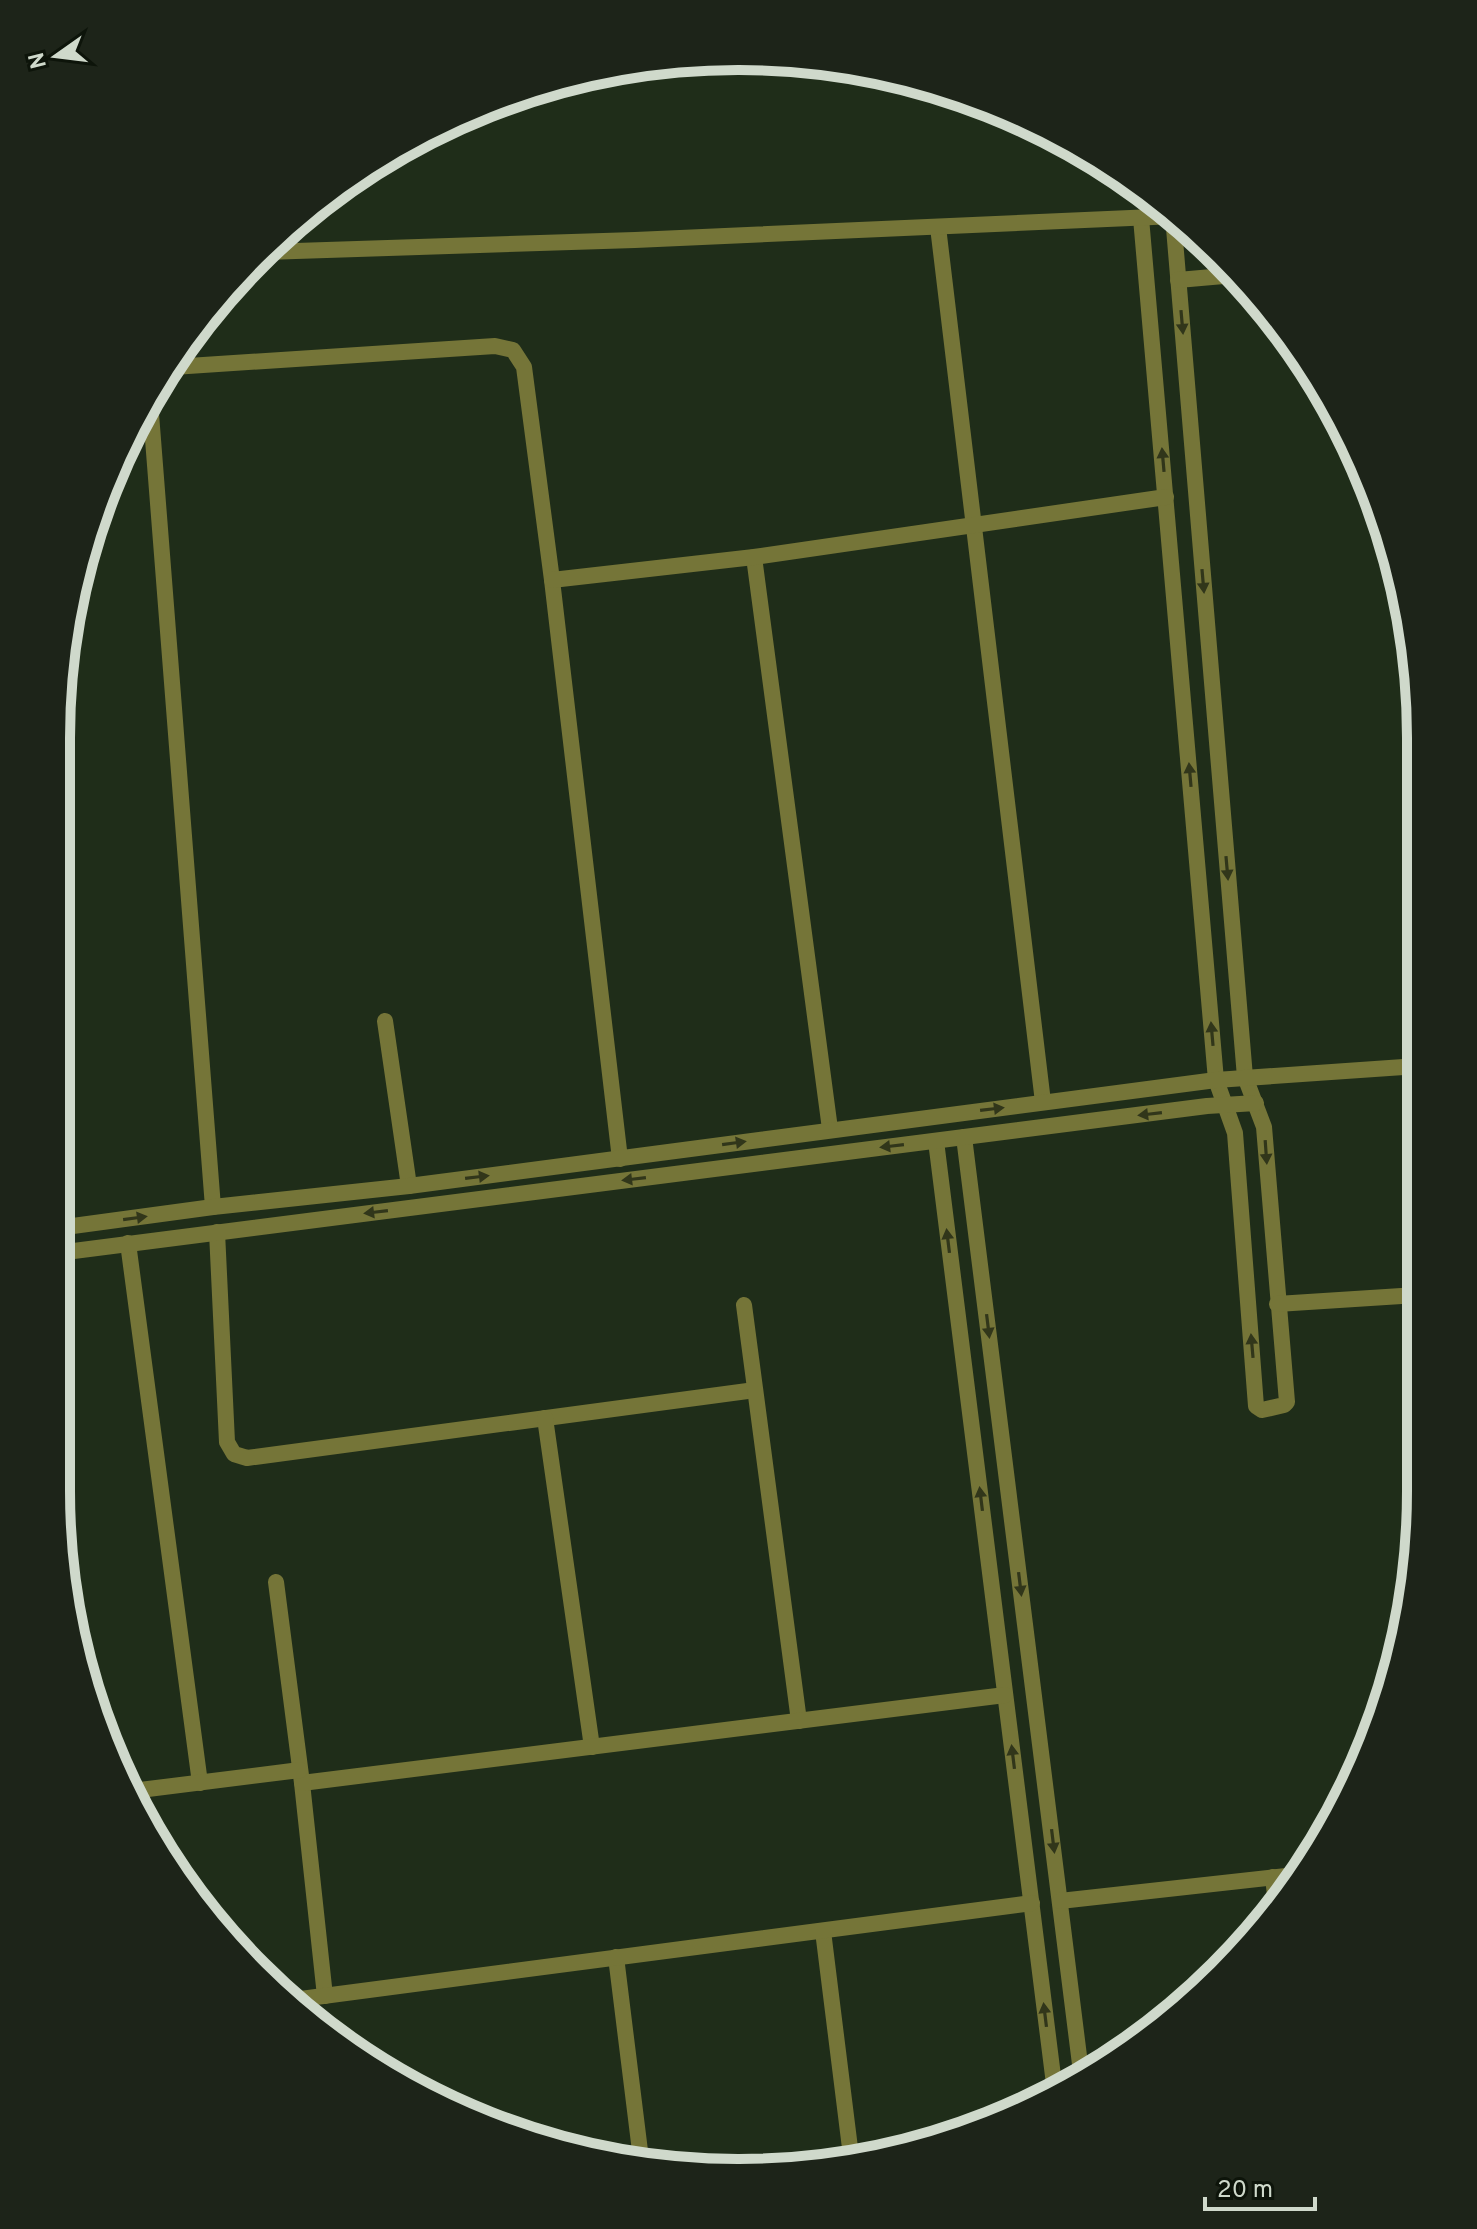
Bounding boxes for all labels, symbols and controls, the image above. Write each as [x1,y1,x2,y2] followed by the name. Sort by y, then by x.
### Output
[16,16,96,96] north arrow
[24,49,54,71] text: N
[1175,310,1188,335] one-way arrow
[1156,447,1169,472] one-way arrow
[1197,569,1210,594] one-way arrow
[1183,762,1196,787] one-way arrow
[1221,856,1234,881] one-way arrow
[1206,1021,1219,1046] one-way arrow
[980,1102,1005,1115] one-way arrow
[1137,1107,1162,1120] one-way arrow
[722,1136,747,1149] one-way arrow
[879,1140,904,1153] one-way arrow
[1260,1140,1273,1165] one-way arrow
[465,1171,490,1184] one-way arrow
[622,1173,647,1186] one-way arrow
[364,1206,389,1219] one-way arrow
[123,1211,148,1224] one-way arrow
[942,1228,955,1253] one-way arrow
[981,1313,994,1338] one-way arrow
[1245,1333,1258,1358] one-way arrow
[974,1486,987,1511] one-way arrow
[1014,1571,1027,1596] one-way arrow
[1006,1744,1019,1769] one-way arrow
[1046,1829,1059,1854] one-way arrow
[1038,2002,1051,2027] one-way arrow
[1205,2161,1315,2211] scale bar
[1217,2176,1273,2206] text: 20 m

